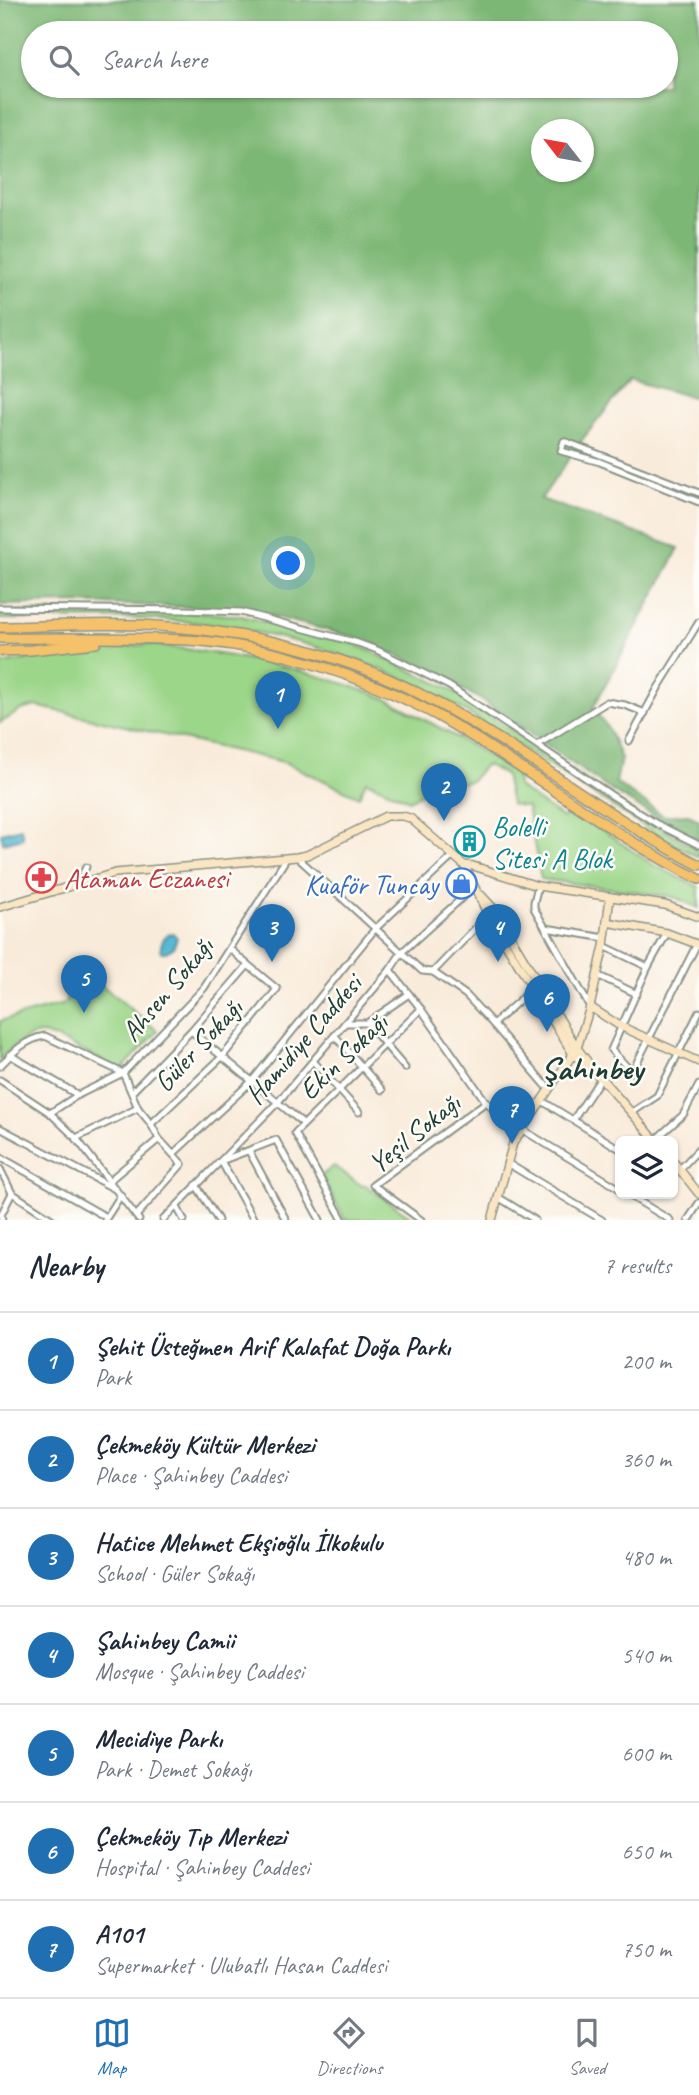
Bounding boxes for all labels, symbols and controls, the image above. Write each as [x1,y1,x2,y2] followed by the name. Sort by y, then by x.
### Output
[21,21,678,98] search box
[45,41,83,79] icon: search
[101,43,207,76] text: Search here
[531,119,594,182] north arrow
[271,546,305,580] your location
[255,671,301,729] pin: 1
[421,763,467,821] pin: 2
[492,809,614,876] place label: Bolelli Sitesi A Blok
[452,825,486,859] building icon: Bolelli Sitesi A Blok
[24,861,58,895] pharmacy icon: Ataman Eczanesi
[64,861,233,896] place label: Ataman Eczanesi
[305,867,440,902] place label: Kuaför Tuncay
[444,867,478,901] shop icon: Kuaför Tuncay
[249,904,295,962] pin: 3
[475,904,521,962] pin: 4
[113,928,222,1048] street label: Ahsen Sokağı
[61,955,107,1013] pin: 5
[237,964,371,1111] street label: Hamidiye Caddesi
[524,974,570,1032] pin: 6
[146,990,251,1099] street label: Güler Sokağı
[291,1004,396,1107] street label: Ekin Sokağı
[541,1048,646,1089] district label: Şahinbey
[361,1084,468,1181] street label: Yeşil Sokağı
[489,1086,535,1144] pin: 7
[615,1136,678,1199] map controls
[615,1136,678,1199] button: layers
[28,1247,104,1285] text: Nearby
[604,1251,671,1280] text: 7 results
[95,1330,450,1363] text: Şehit Üsteğmen Arif Kalafat Doğa Parkı
[46,1347,56,1376] text: 1
[622,1347,671,1376] text: 200 m
[95,1363,131,1392] text: Park
[95,1428,315,1461] text: Çekmeköy Kültür Merkezi
[46,1445,56,1474] text: 2
[622,1445,671,1474] text: 360 m
[95,1461,287,1490] text: Place · Şahinbey Caddesi
[95,1526,382,1559] text: Hatice Mehmet Ekşioğlu İlkokulu
[46,1543,56,1572] text: 3
[622,1543,671,1572] text: 480 m
[95,1559,254,1588] text: School · Güler Sokağı
[95,1624,234,1657] text: Şahinbey Camii
[46,1641,56,1670] text: 4
[622,1641,671,1670] text: 540 m
[95,1657,304,1686] text: Mosque · Şahinbey Caddesi
[95,1722,222,1755] text: Mecidiye Parkı
[46,1739,56,1768] text: 5
[622,1739,671,1768] text: 600 m
[95,1755,252,1784] text: Park · Demet Sokağı
[95,1820,286,1853] text: Çekmeköy Tıp Merkezi
[46,1837,56,1866] text: 6
[622,1837,671,1866] text: 650 m
[95,1853,309,1882] text: Hospital · Şahinbey Caddesi
[95,1918,143,1951] text: A101
[46,1935,56,1964] text: 7
[622,1935,671,1964] text: 750 m
[95,1951,387,1980] text: Supermarket · Ulubatlı Hasan Caddesi
[93,2014,131,2080] tab: Map
[316,2014,383,2080] tab: Directions
[568,2014,606,2080] tab: Saved

